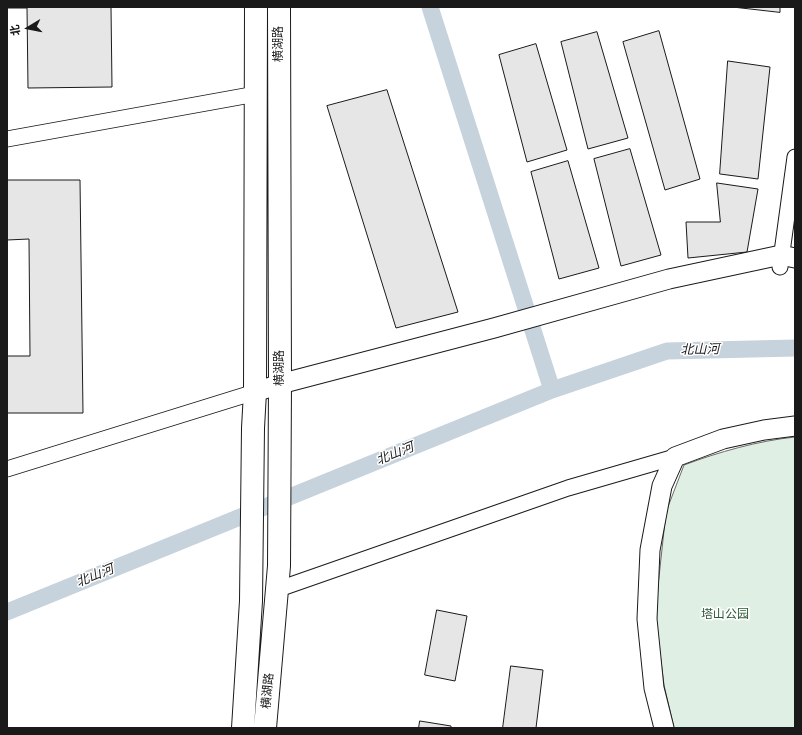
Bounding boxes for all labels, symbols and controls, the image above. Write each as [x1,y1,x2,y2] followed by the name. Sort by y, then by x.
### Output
[8,8,48,48] north arrow
[8,24,23,37] text: 北
[272,26,286,62] street label: 横湖路
[680,342,720,358] water label: 北山河
[273,350,287,386] street label: 横湖路
[374,439,416,469] water label: 北山河
[74,561,116,591] water label: 北山河
[701,608,749,622] park label: 塔山公园
[259,672,277,710] street label: 横湖路

